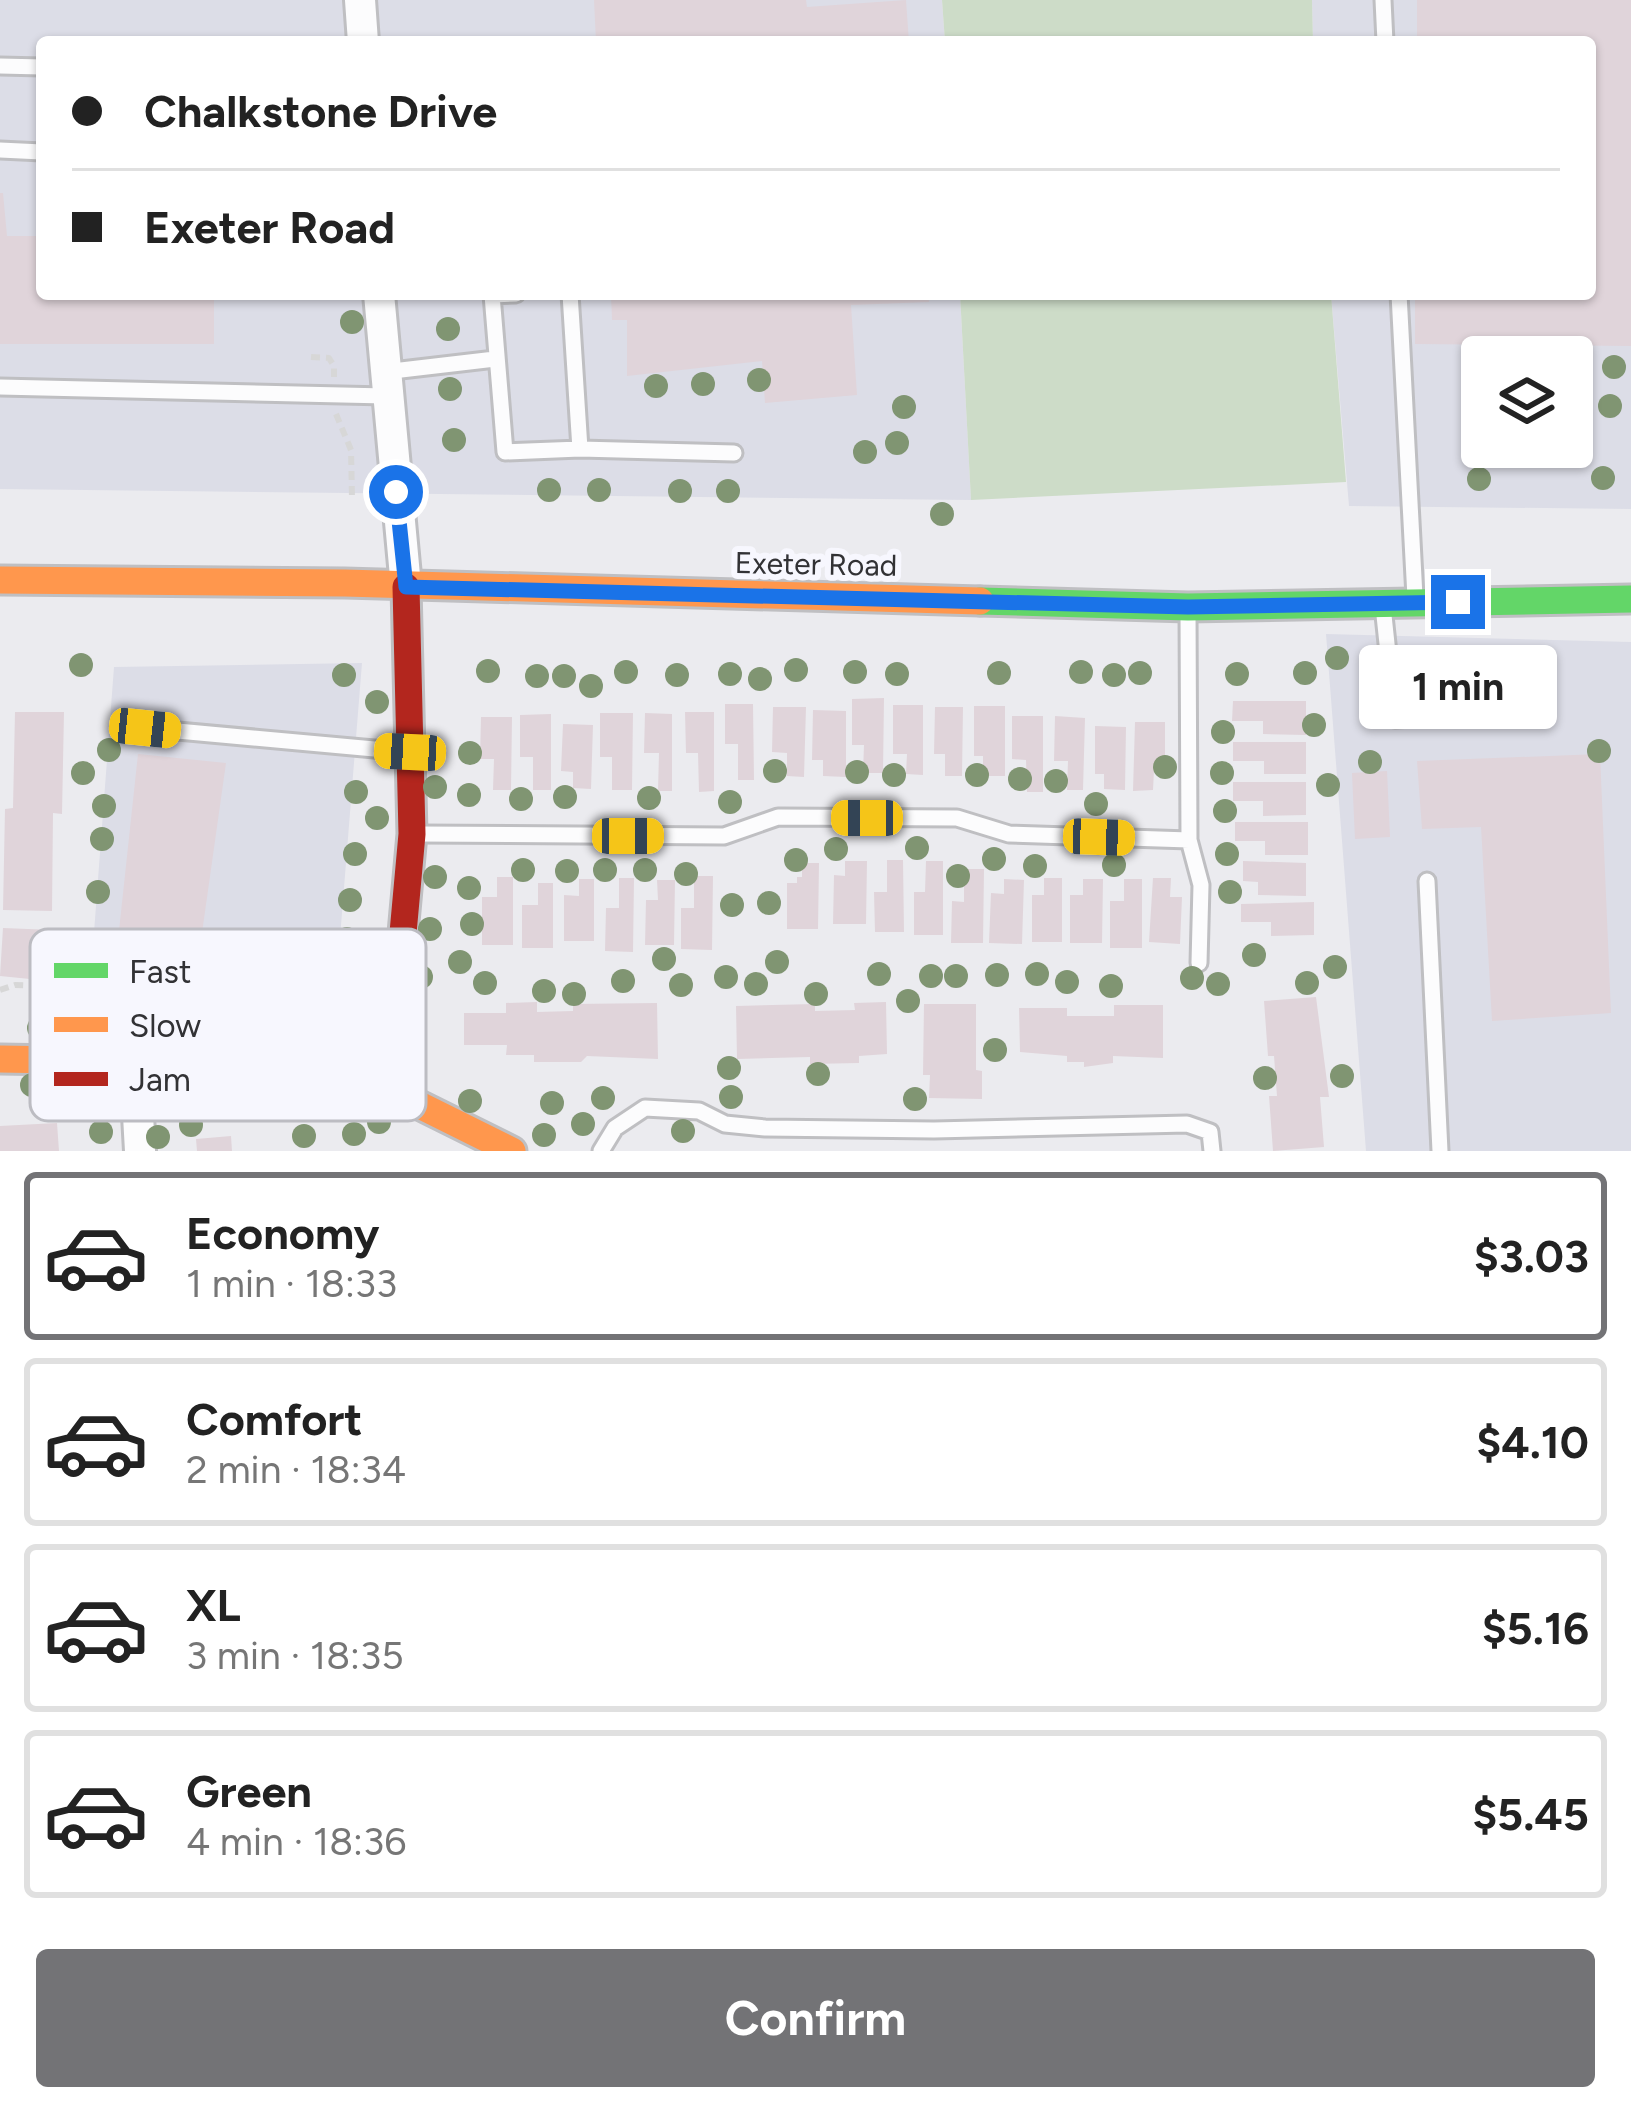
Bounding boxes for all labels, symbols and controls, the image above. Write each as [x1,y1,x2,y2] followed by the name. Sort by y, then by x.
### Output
[144,84,497,138] text: Chalkstone Drive
[144,200,395,254] text: Exeter Road
[1461,336,1593,468] map controls
[1461,336,1593,468] button: layers
[369,465,423,519] route start
[734,544,898,584] street label: Exeter Road
[1431,575,1485,629] route end
[1359,644,1557,728] callout: 1 min
[1412,663,1504,710] text: 1 min
[107,706,183,750] car
[373,732,447,772] car
[831,800,903,836] car
[592,818,664,854] car
[1062,818,1136,856] car
[30,929,426,1121] legend
[129,952,191,991] text: Fast
[129,1006,201,1045] text: Slow
[129,1060,191,1099] text: Jam
[42,1202,150,1310] icon: car
[186,1206,379,1260] text: Economy
[1474,1229,1589,1283] text: $3.03
[186,1260,397,1307] text: 1 min · 18:33
[42,1388,150,1496] icon: car
[186,1392,362,1446] text: Comfort
[1476,1415,1589,1469] text: $4.10
[186,1446,406,1493] text: 2 min · 18:34
[42,1574,150,1682] icon: car
[186,1578,241,1632] text: XL
[1482,1601,1589,1655] text: $5.16
[186,1632,404,1679] text: 3 min · 18:35
[42,1760,150,1868] icon: car
[186,1764,312,1818] text: Green
[1472,1787,1589,1841] text: $5.45
[186,1818,406,1865] text: 4 min · 18:36
[36,1949,1595,2087] button: Confirm

